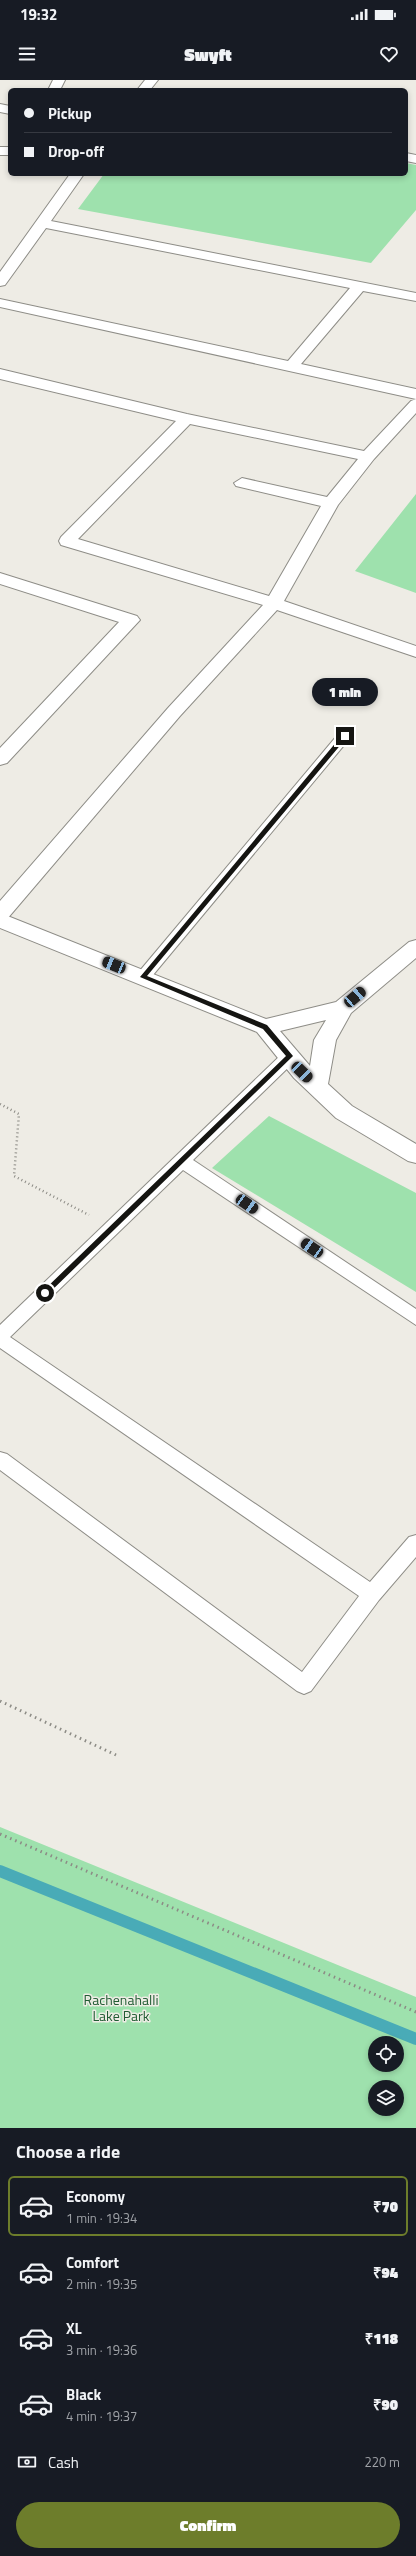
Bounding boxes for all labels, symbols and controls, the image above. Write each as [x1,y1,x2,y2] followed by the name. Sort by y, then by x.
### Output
[20,3,57,26] text: 19:32
[184,41,232,68] text: Swyft
[16,43,38,65] icon: menu
[378,43,400,65] icon: heart
[48,102,92,125] text: Pickup
[48,140,104,163] text: Drop-off
[312,678,378,706] callout: 1 min
[329,682,361,702] text: 1 min
[336,727,354,745] route end
[101,955,127,975] car
[342,985,368,1009] car
[289,1059,315,1085] car
[234,1192,260,1216] car
[299,1236,325,1260] car
[36,1284,54,1302] route start
[84,1989,158,2026] park label: Rachenahalli Lake Park
[368,2036,404,2116] map controls
[368,2036,404,2072] button: locate
[368,2080,404,2116] button: layers
[16,2138,120,2165] text: Choose a ride
[66,2185,125,2208] text: Economy
[18,2188,54,2224] icon: car
[373,2195,398,2218] text: ₹70
[66,2208,137,2228] text: 1 min · 19:34
[66,2251,119,2274] text: Comfort
[18,2254,54,2290] icon: car
[373,2261,398,2284] text: ₹94
[66,2274,137,2294] text: 2 min · 19:35
[66,2317,82,2340] text: XL
[18,2320,54,2356] icon: car
[365,2327,398,2350] text: ₹118
[66,2340,137,2360] text: 3 min · 19:36
[66,2383,101,2406] text: Black
[18,2386,54,2422] icon: car
[373,2393,398,2416] text: ₹90
[66,2406,137,2426] text: 4 min · 19:37
[16,2451,38,2473] icon: cash
[48,2451,79,2474] text: Cash
[364,2452,400,2472] text: 220 m
[16,2502,400,2548] button: Confirm

